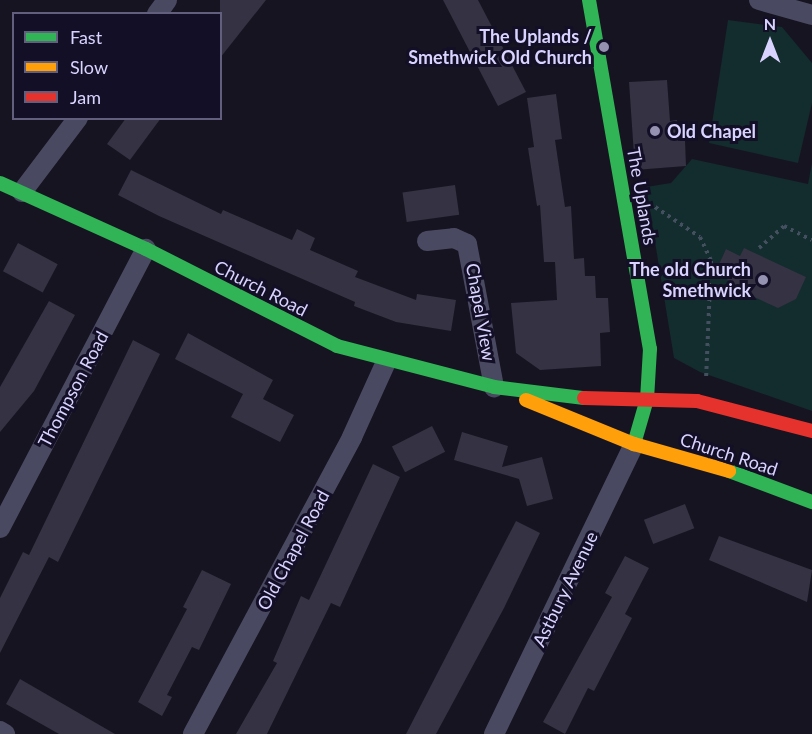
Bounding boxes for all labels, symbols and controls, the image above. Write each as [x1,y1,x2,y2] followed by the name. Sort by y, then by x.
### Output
[12,12,222,120] legend
[740,12,800,72] north arrow
[764,14,776,33] text: N
[70,26,102,48] text: Fast
[408,26,592,68] place label: The Uplands / Smethwick Old Church
[597,40,611,54] marker: The Uplands / Smethwick Old Church
[70,56,108,78] text: Slow
[70,86,101,108] text: Jam
[667,120,756,142] place label: Old Chapel
[648,124,662,138] marker: Old Chapel
[623,145,661,247] street label: The Uplands
[211,255,311,321] street label: Church Road
[629,259,751,302] place label: The old Church Smethwick
[462,261,500,363] street label: Chapel View
[756,273,770,287] marker: The old Church Smethwick
[33,327,113,451] street label: Thompson Road
[677,428,781,480] street label: Church Road
[252,486,334,614] street label: Old Chapel Road
[528,527,602,651] street label: Astbury Avenue

